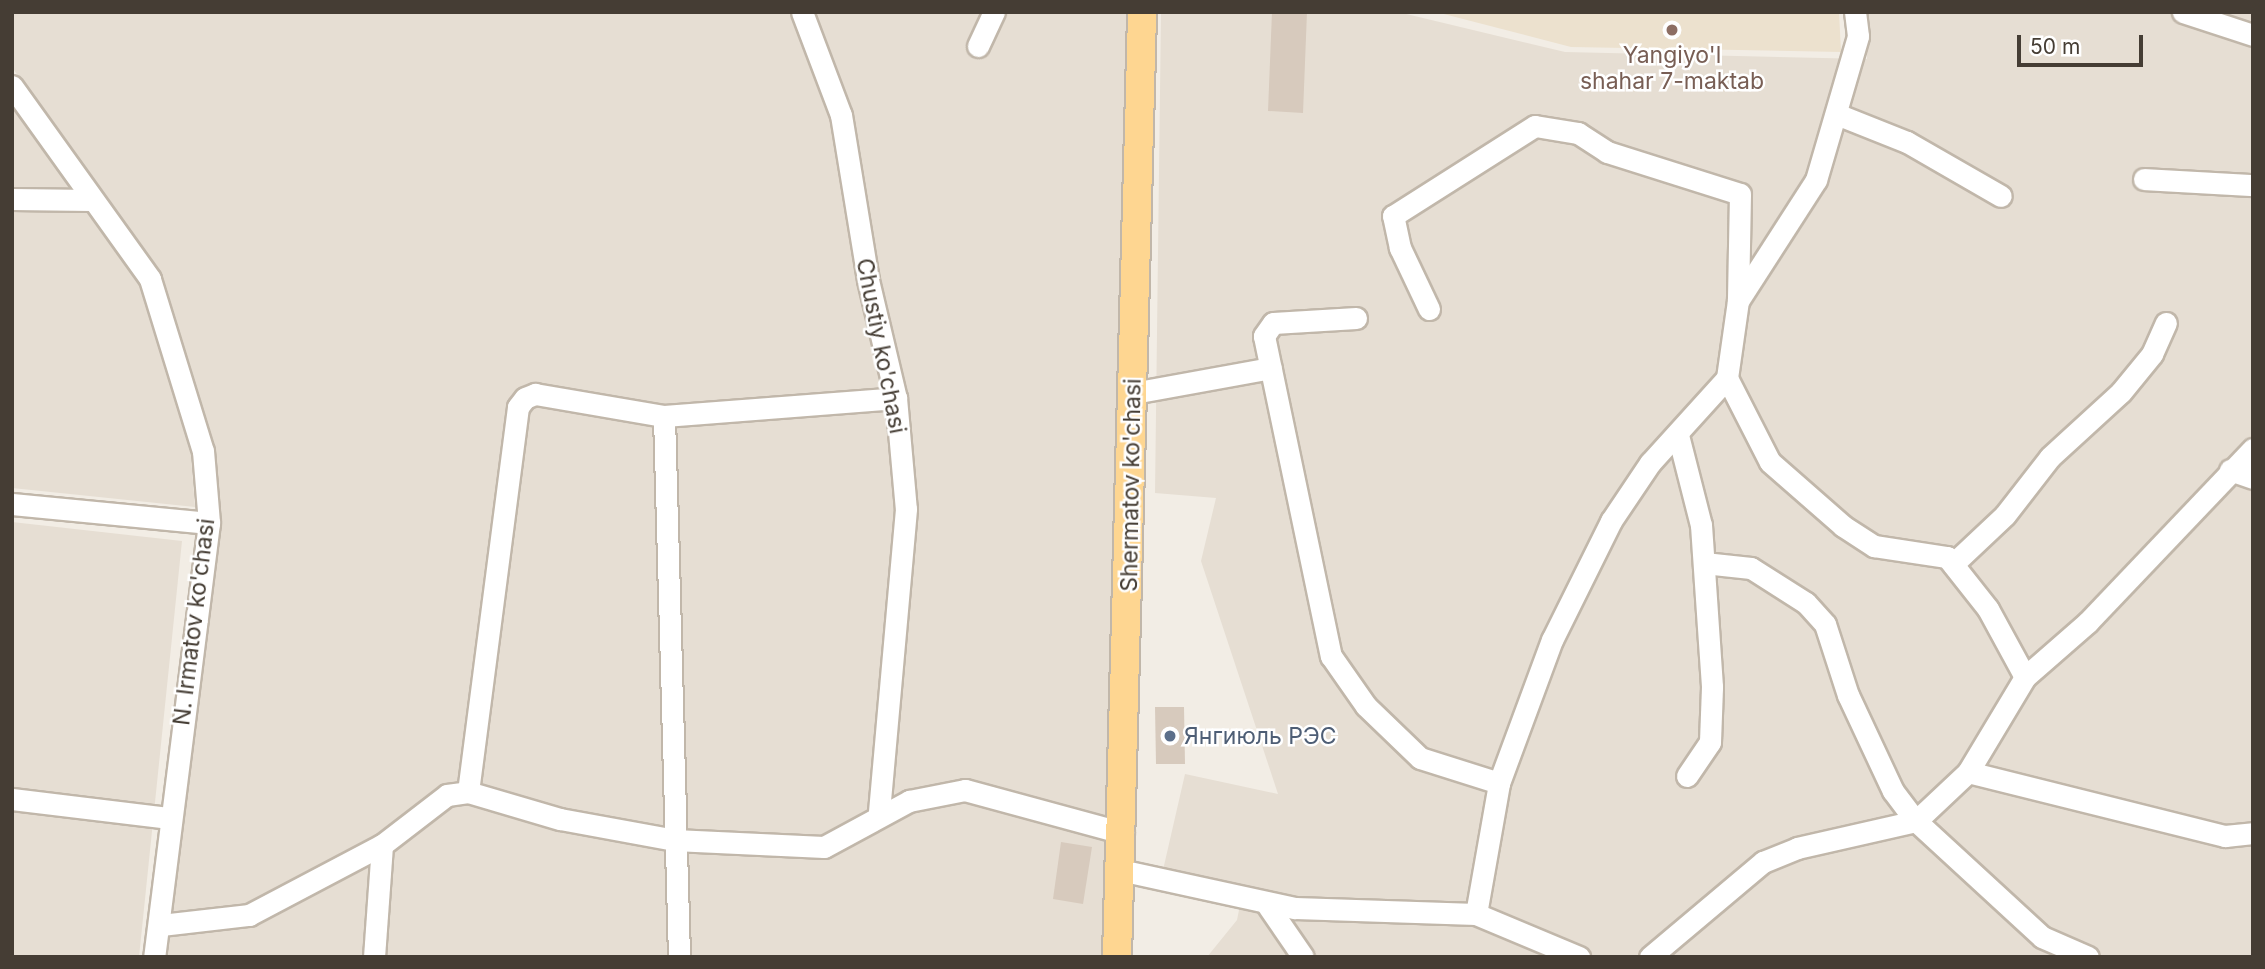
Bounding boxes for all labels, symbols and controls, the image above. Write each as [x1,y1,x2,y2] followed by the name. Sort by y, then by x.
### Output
[2020,21,2146,65] scale bar
[1664,22,1680,38] marker: Yangiyo'l shahar 7-maktab
[2030,34,2080,59] text: 50 m
[1580,41,1764,95] place label: Yangiyo'l shahar 7-maktab
[850,256,912,436] street label: Chustiy ko'chasi
[1115,378,1147,592] street label: Shermatov ko'chasi
[168,517,220,727] street label: N. Irmatov ko'chasi
[1184,722,1337,750] place label: Янгиюль РЭС
[1162,728,1178,744] marker: Янгиюль РЭС

